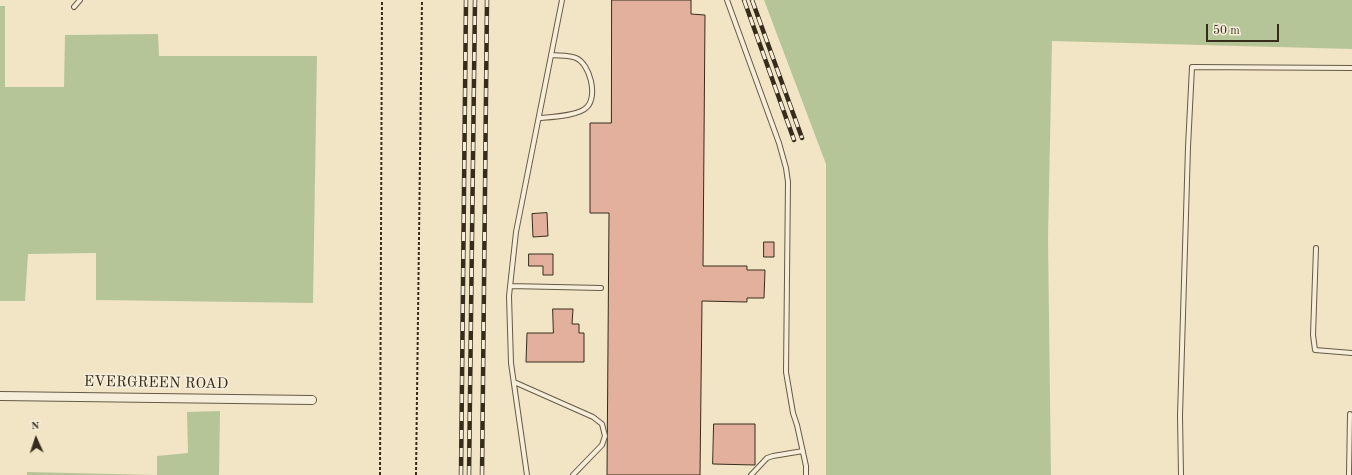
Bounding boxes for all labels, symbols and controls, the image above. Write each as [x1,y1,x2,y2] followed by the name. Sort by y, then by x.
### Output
[1208,16,1281,42] scale bar
[1213,25,1240,37] text: 50 m
[84,373,228,393] street label: EVERGREEN ROAD
[16,419,56,459] north arrow
[31,421,40,432] text: N

